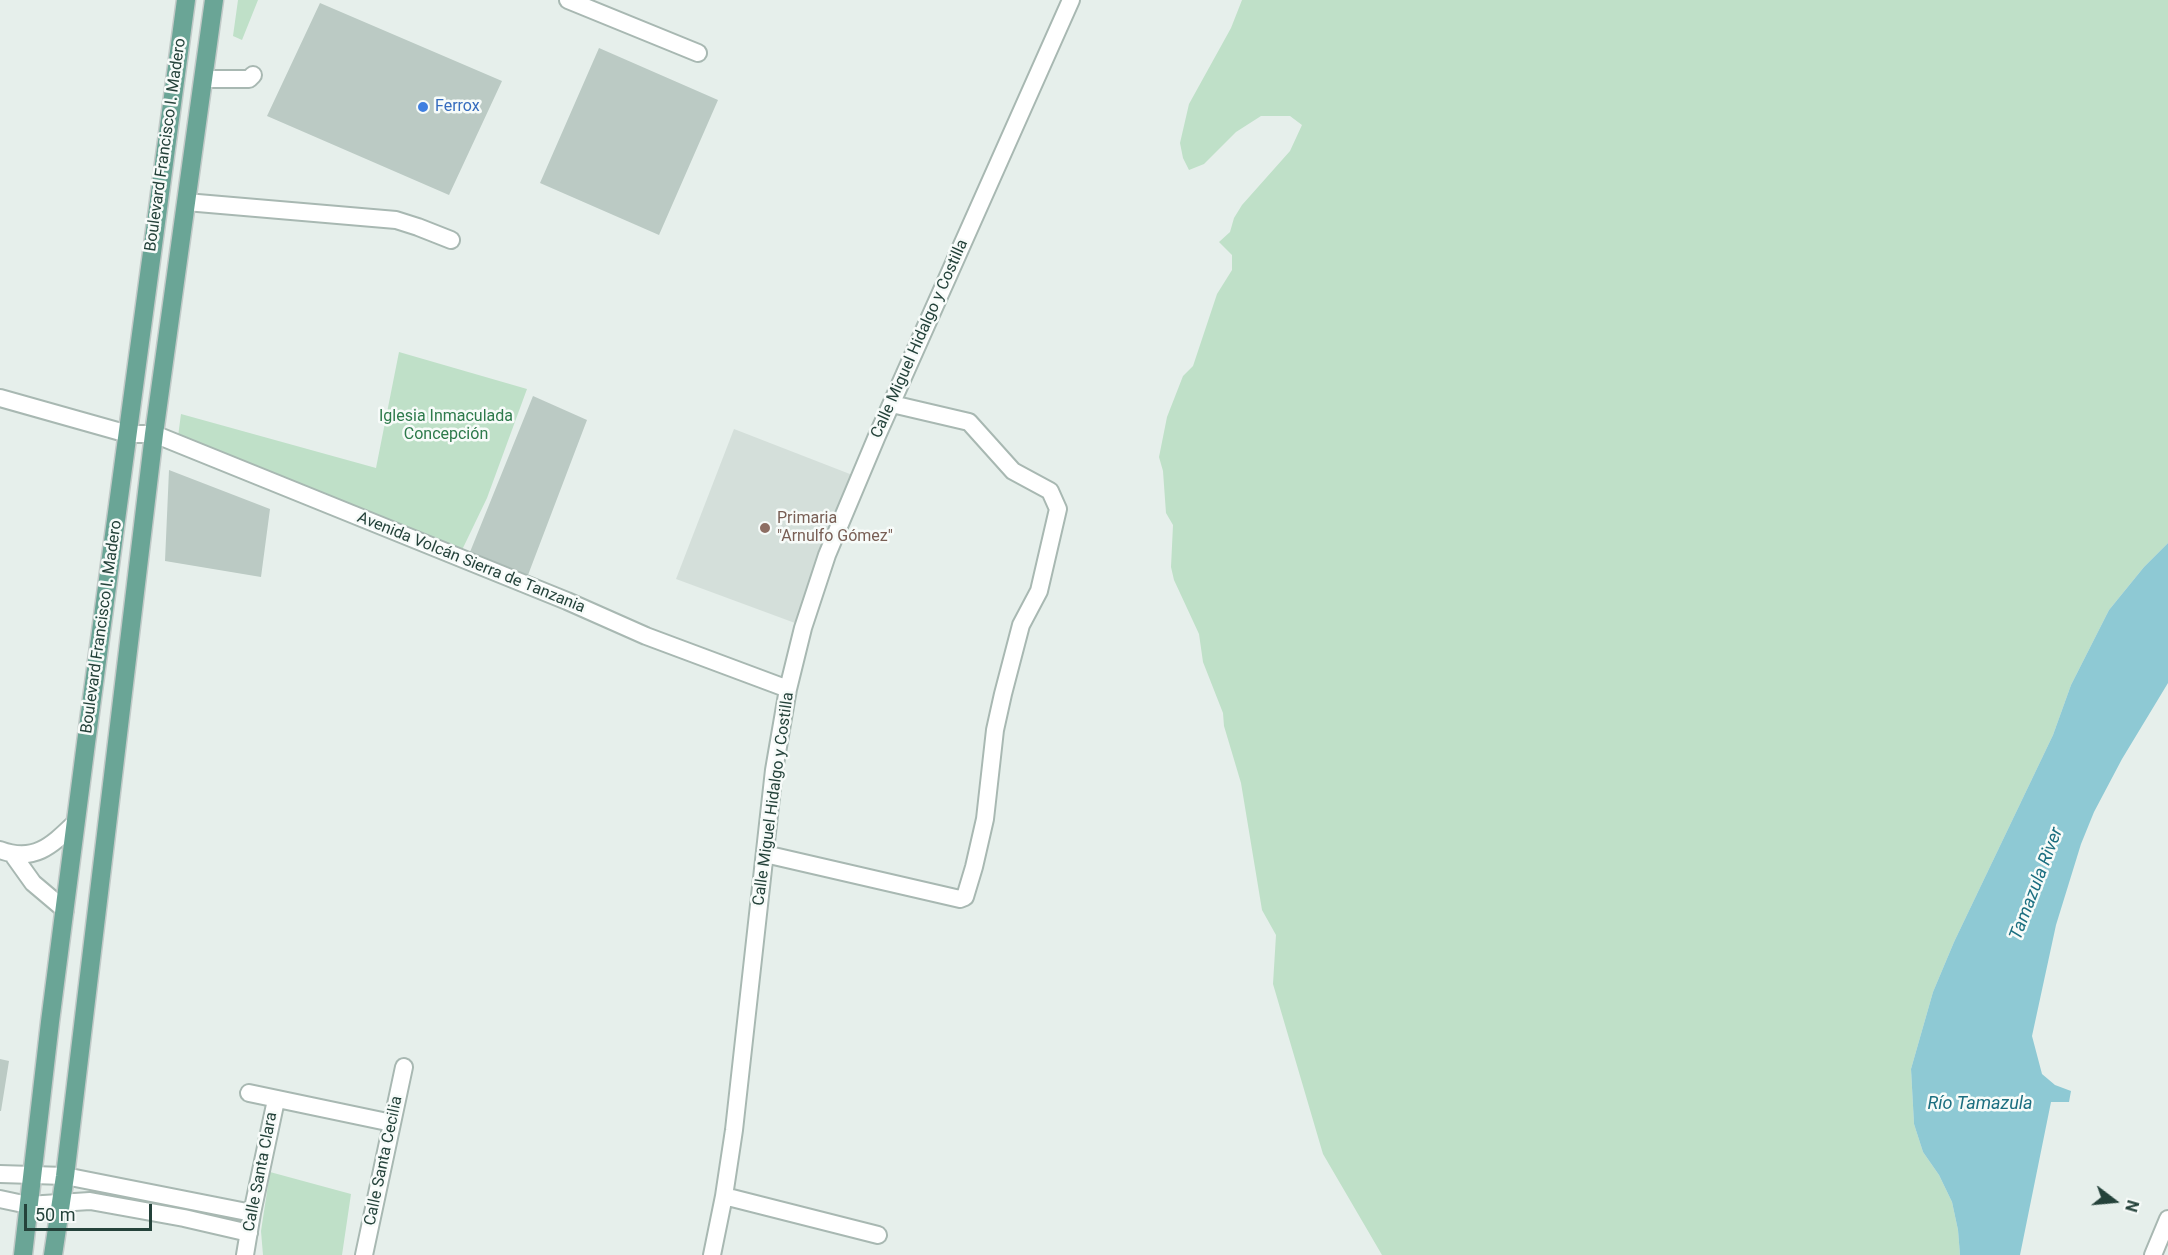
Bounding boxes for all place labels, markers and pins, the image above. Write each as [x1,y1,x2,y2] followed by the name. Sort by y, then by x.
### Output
[435,97,480,117] place label: Ferrox
[416,100,430,114] marker: Ferrox
[777,509,893,547] place label: Primaria "Arnulfo Gómez"
[758,521,772,535] marker: Primaria "Arnulfo Gómez"

